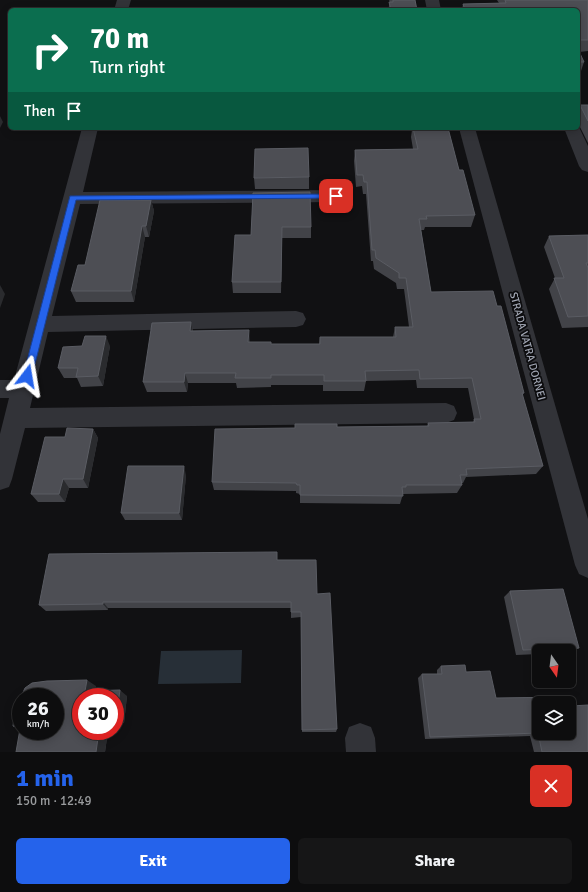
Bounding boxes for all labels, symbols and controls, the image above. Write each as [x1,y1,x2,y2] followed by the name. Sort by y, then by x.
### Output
[90,22,149,56] text: 70 m
[24,24,76,76] icon: right
[90,56,165,78] text: Turn right
[63,100,85,122] icon: arrive
[24,102,55,120] text: Then
[319,179,353,213] pin
[325,185,347,207] icon: arrive
[507,291,548,402] street label: STRADA VATRA DORNEI
[6,355,48,397] position arrow
[532,644,576,688] north arrow
[532,644,576,740] map controls
[72,688,124,740] speed limit sign: 30
[27,696,49,721] text: 26
[532,696,576,740] button: layers
[27,718,49,730] text: km/h
[16,763,74,793] text: 1 min
[530,765,572,807] button: close
[16,793,92,809] text: 150 m · 12:49
[16,838,290,884] button: Exit
[298,838,572,884] button: Share

